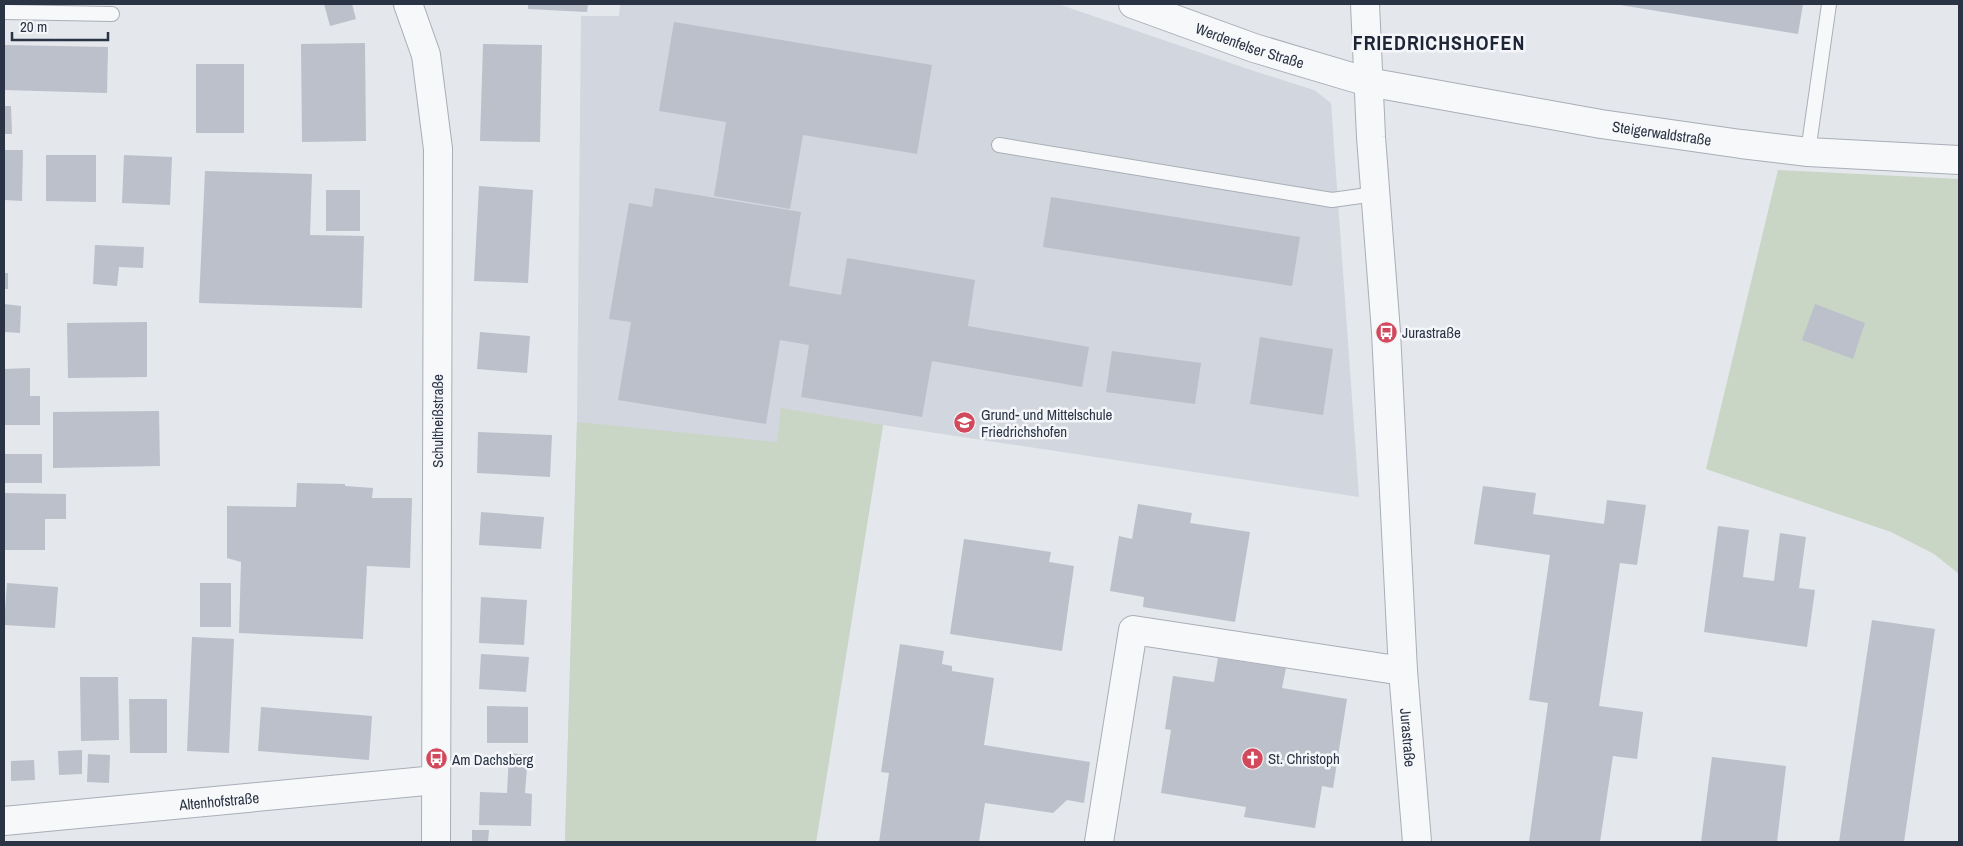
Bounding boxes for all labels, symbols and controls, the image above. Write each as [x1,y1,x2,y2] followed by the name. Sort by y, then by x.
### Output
[12,10,109,42] scale bar
[20,16,47,37] text: 20 m
[1193,17,1307,73] street label: Werdenfelser Straße
[1353,29,1525,56] district label: FRIEDRICHSHOFEN
[1611,115,1713,150] street label: Steigerwaldstraße
[1374,320,1398,344] bus stop icon: Jurastraße
[1402,322,1461,343] place label: Jurastraße
[427,374,448,468] street label: Schultheißstraße
[981,404,1112,442] place label: Grund- und Mittelschule Friedrichshofen
[953,411,977,435] school or university icon: Grund- und Mittelschule Friedrichshofen
[1396,707,1421,768] street label: Jurastraße
[1240,746,1264,770] church icon: St. Christoph
[424,747,448,771] bus stop icon: Am Dachsberg
[1268,748,1340,769] place label: St. Christoph
[451,749,534,770] place label: Am Dachsberg
[177,786,260,815] street label: Altenhofstraße

